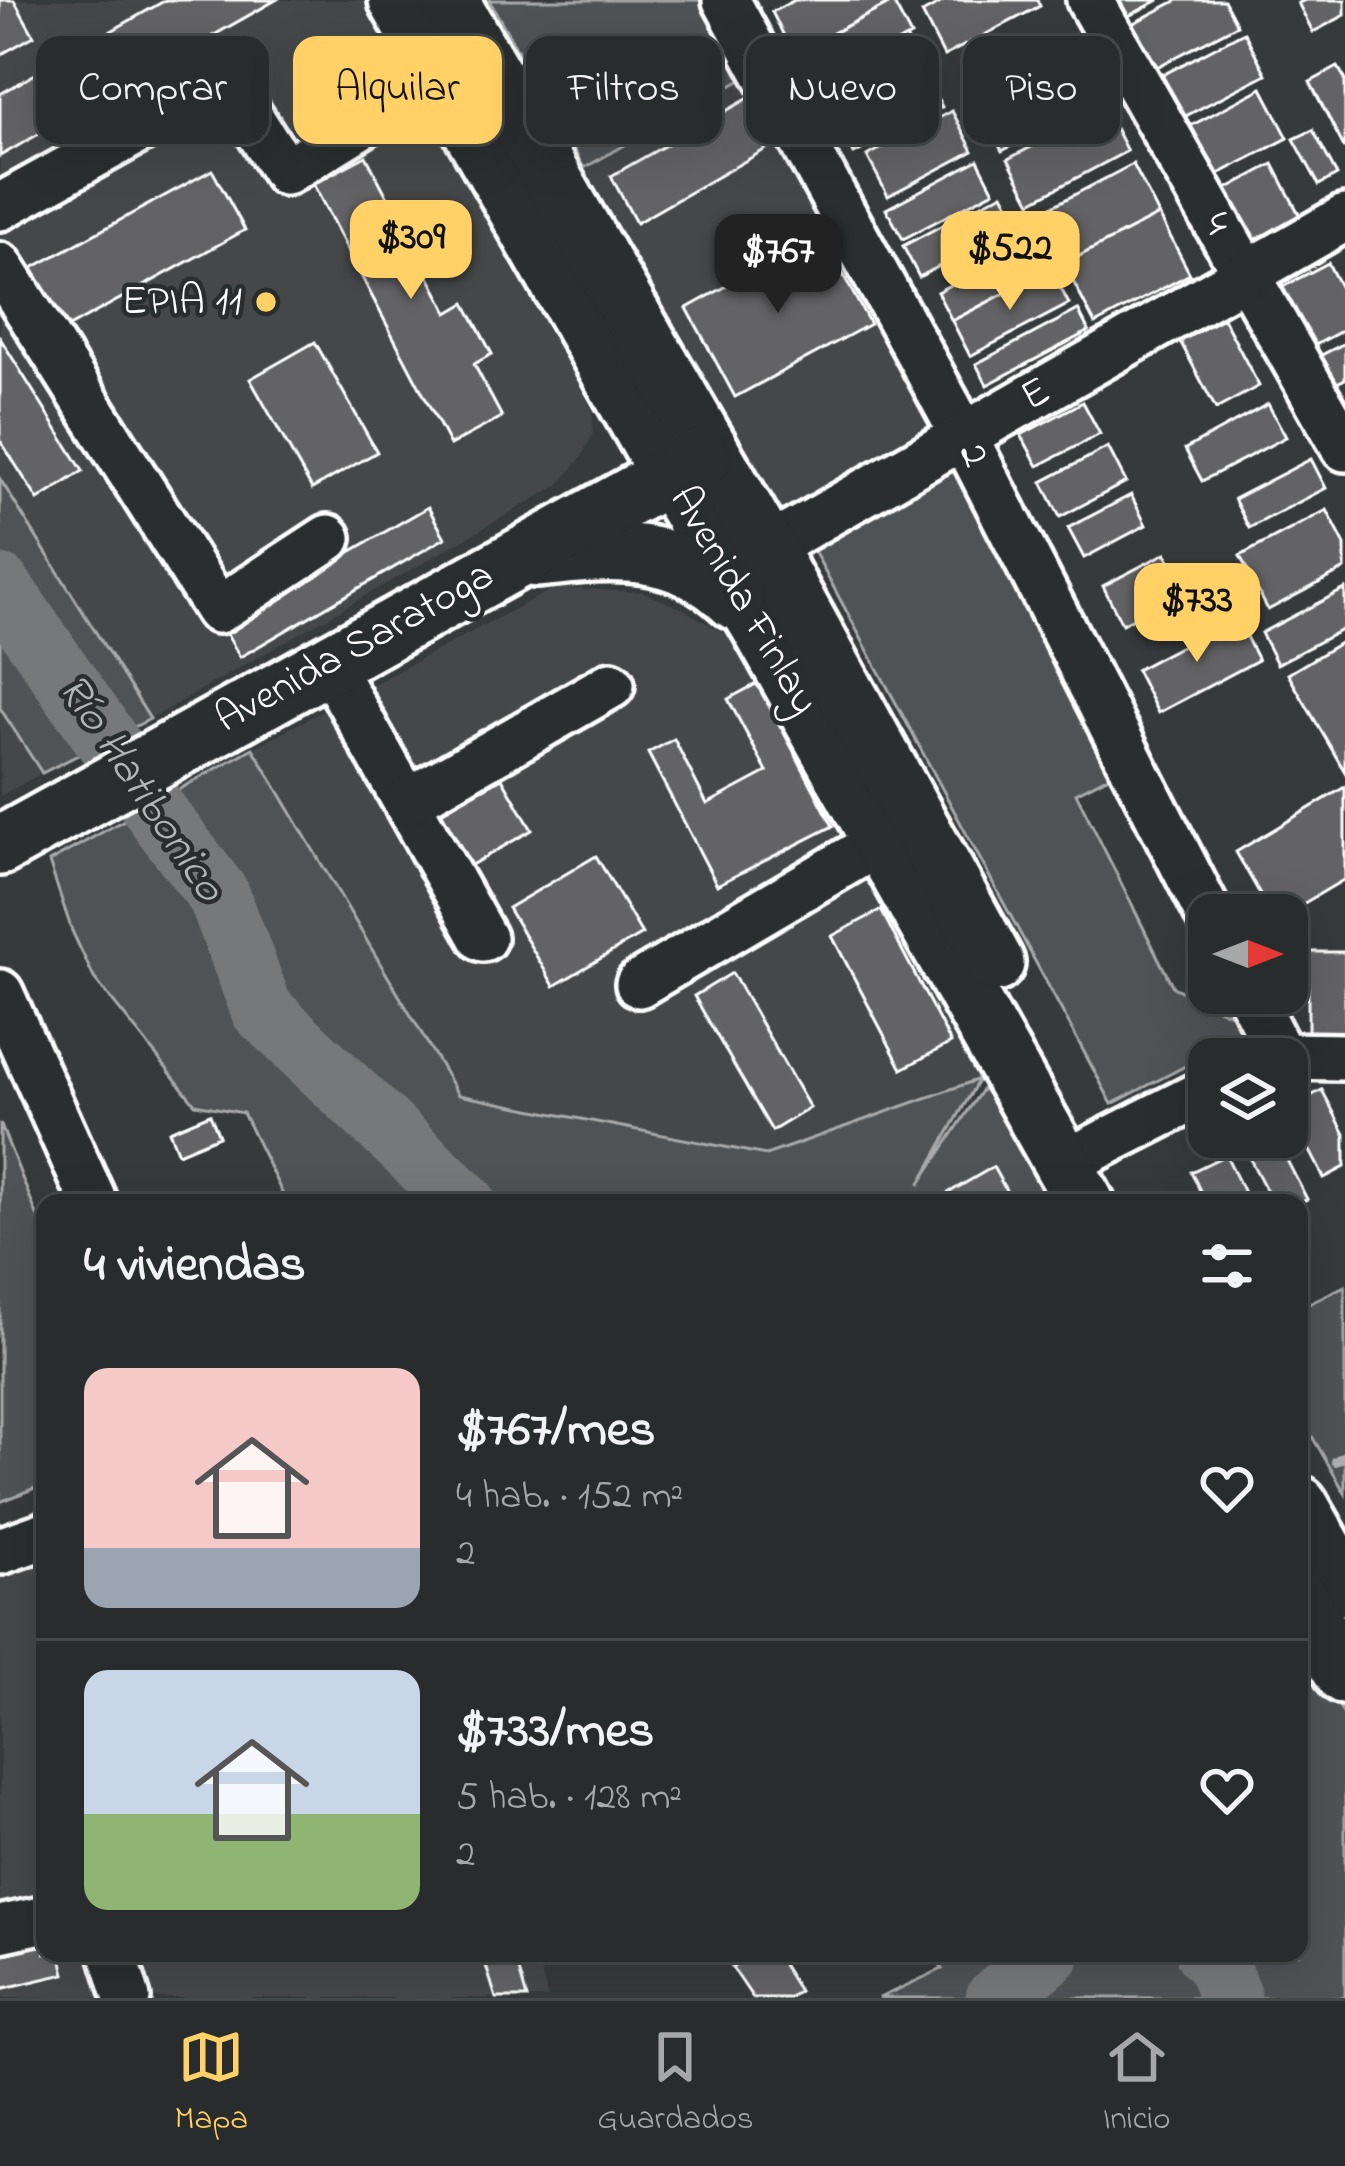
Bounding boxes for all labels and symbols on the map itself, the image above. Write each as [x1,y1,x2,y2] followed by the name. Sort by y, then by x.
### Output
[340,200,482,302] pin: $309
[1185,202,1247,246] street label: 4
[939,211,1081,313] pin: $522
[707,214,849,316] pin: $767
[122,272,242,333] place label: EPIA 11
[253,289,279,315] marker: EPIA 11
[1010,362,1062,428] street label: E
[941,432,1005,478] street label: 2
[653,475,833,727] street label: Avenida Finlay
[205,546,505,750] street label: Avenida Saratoga
[1126,563,1268,665] pin: $733
[39,662,242,917] water label: Río Hatibonico
[1188,894,1308,1014] north arrow

